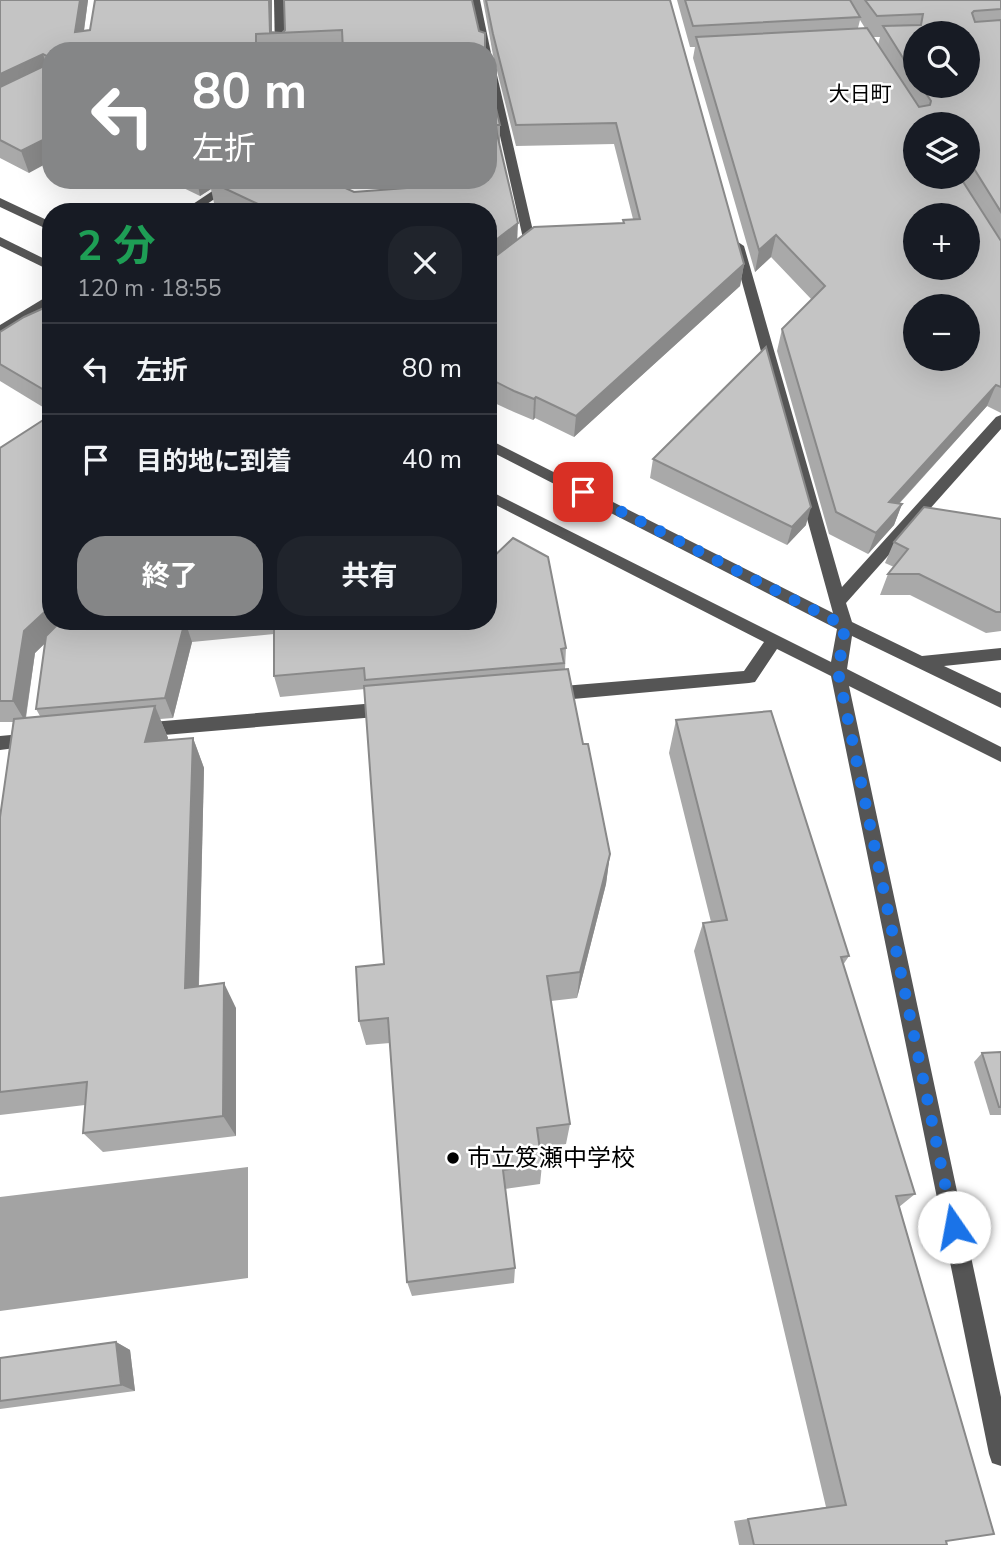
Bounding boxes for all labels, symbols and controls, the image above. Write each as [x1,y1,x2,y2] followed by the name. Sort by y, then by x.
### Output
[903,21,980,371] map controls
[903,21,980,98] button: search
[192,58,307,125] text: 80 m
[77,70,168,161] icon: left
[829,80,892,108] district label: 大日町
[903,112,980,189] button: layers
[192,127,256,170] text: 左折
[903,203,980,280] button: +
[77,218,156,275] text: 2 分
[388,226,462,300] button: close
[77,273,222,304] text: 120 m · 18:55
[903,294,980,371] button: −
[77,350,115,388] icon: left
[402,351,462,386] text: 80 m
[136,353,188,388] text: 左折
[77,441,115,479] icon: arrive
[402,442,462,477] text: 40 m
[136,444,292,479] text: 目的地に到着
[553,462,613,522] pin
[564,473,602,511] icon: arrive
[77,536,263,616] button: 終了
[277,536,462,616] button: 共有
[467,1142,635,1174] place label: 市立笈瀬中学校
[445,1150,461,1166] marker: 市立笈瀬中学校
[917,1190,991,1264] position arrow

